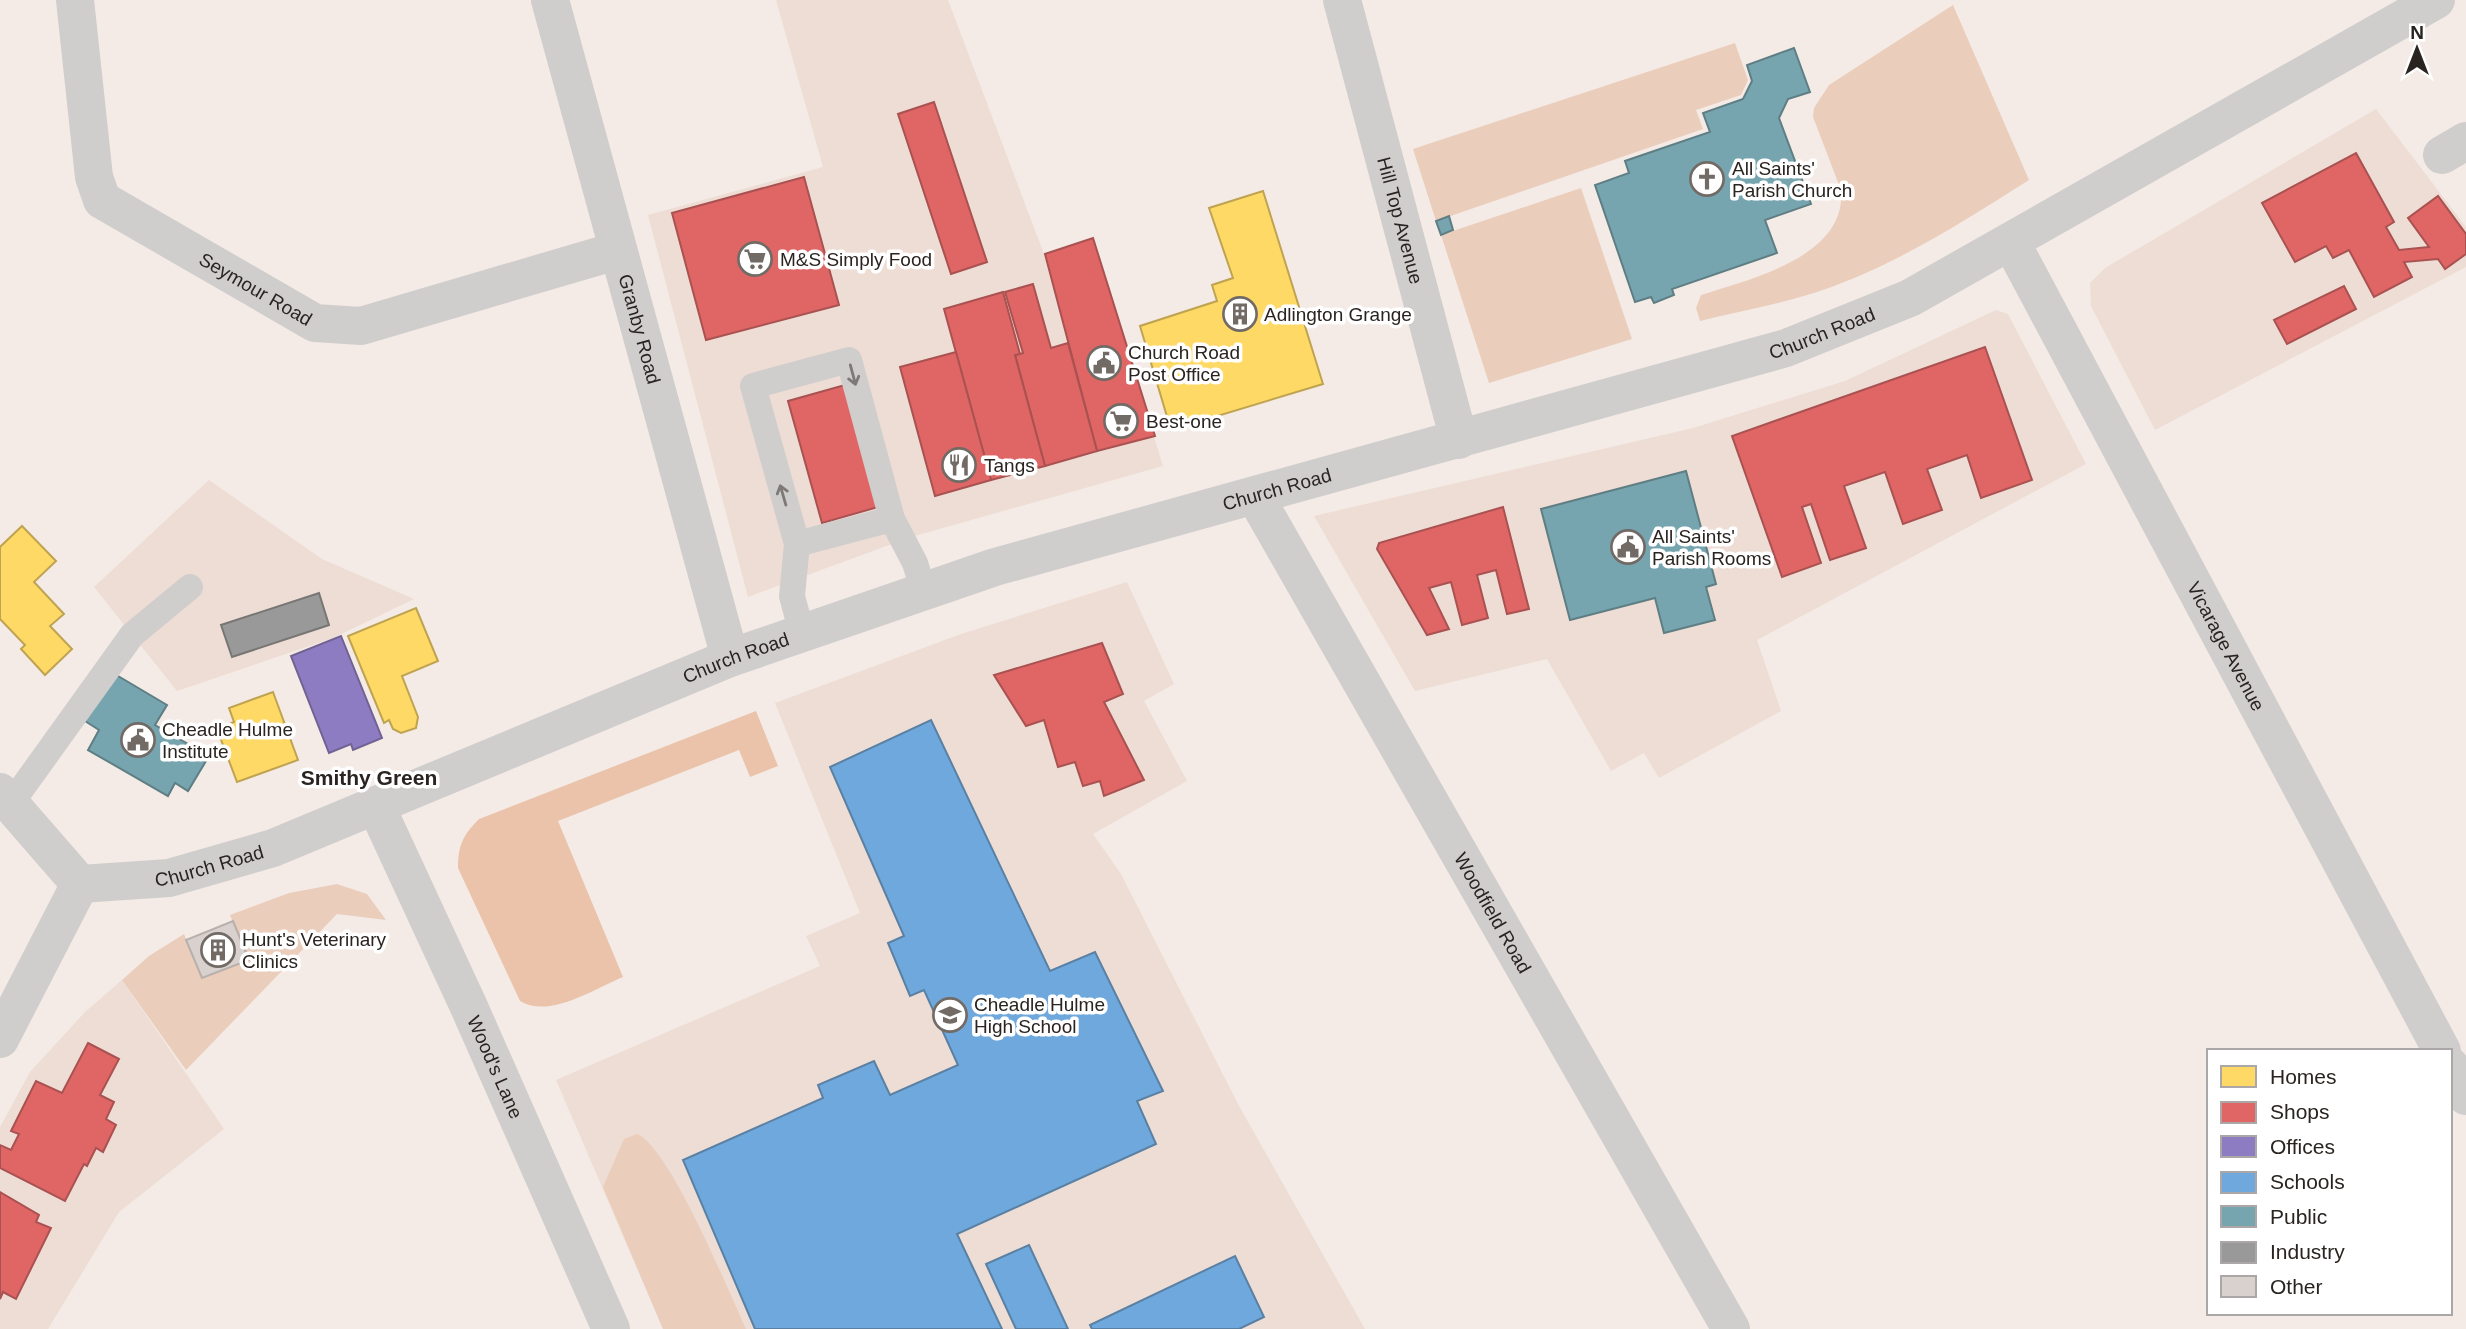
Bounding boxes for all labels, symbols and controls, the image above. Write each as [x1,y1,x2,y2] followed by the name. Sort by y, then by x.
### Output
[2382,14,2452,84] north arrow
[2410,22,2424,43] text: N
[1373,155,1427,286] street label: Hill Top Avenue
[1732,158,1852,201] place label: All Saints' Parish Church
[1688,160,1726,198] church icon: All Saints' Parish Church
[736,240,774,278] supermarket icon: M&S Simply Food
[195,248,316,330] street label: Seymour Road
[780,249,932,270] place label: M&S Simply Food
[614,272,665,386] street label: Granby Road
[1221,295,1259,333] building icon: Adlington Grange
[1767,303,1878,363] street label: Church Road
[1264,304,1412,325] place label: Adlington Grange
[1128,342,1240,385] place label: Church Road Post Office
[1085,344,1123,382] public building icon: Church Road Post Office
[847,363,860,385] one-way arrow
[1102,402,1140,440] supermarket icon: Best-one
[1146,411,1222,432] place label: Best-one
[940,446,978,484] restaurant icon: Tangs
[984,455,1035,476] place label: Tangs
[1220,464,1334,515] street label: Church Road
[776,485,789,507] one-way arrow
[1652,526,1771,569] place label: All Saints' Parish Rooms
[1609,528,1647,566] public building icon: All Saints' Parish Rooms
[2183,578,2269,715] street label: Vicarage Avenue
[680,629,792,688] street label: Church Road
[162,719,293,762] place label: Cheadle Hulme Institute
[119,721,157,759] public building icon: Cheadle Hulme Institute
[301,766,437,789] district label: Smithy Green
[154,841,266,890] street label: Church Road
[1450,849,1535,977] street label: Woodfield Road
[242,929,387,972] place label: Hunt's Veterinary Clinics
[199,931,237,969] building icon: Hunt's Veterinary Clinics
[974,994,1105,1037] place label: Cheadle Hulme High School
[931,996,969,1034] school or university icon: Cheadle Hulme High School
[463,1013,527,1122] street label: Wood's Lane
[2207,1049,2452,1315] legend
[2270,1065,2337,1088] text: Homes
[2270,1100,2330,1123] text: Shops
[2270,1135,2335,1158] text: Offices
[2270,1170,2345,1193] text: Schools
[2270,1205,2327,1228] text: Public
[2270,1240,2345,1263] text: Industry
[2270,1275,2323,1298] text: Other

